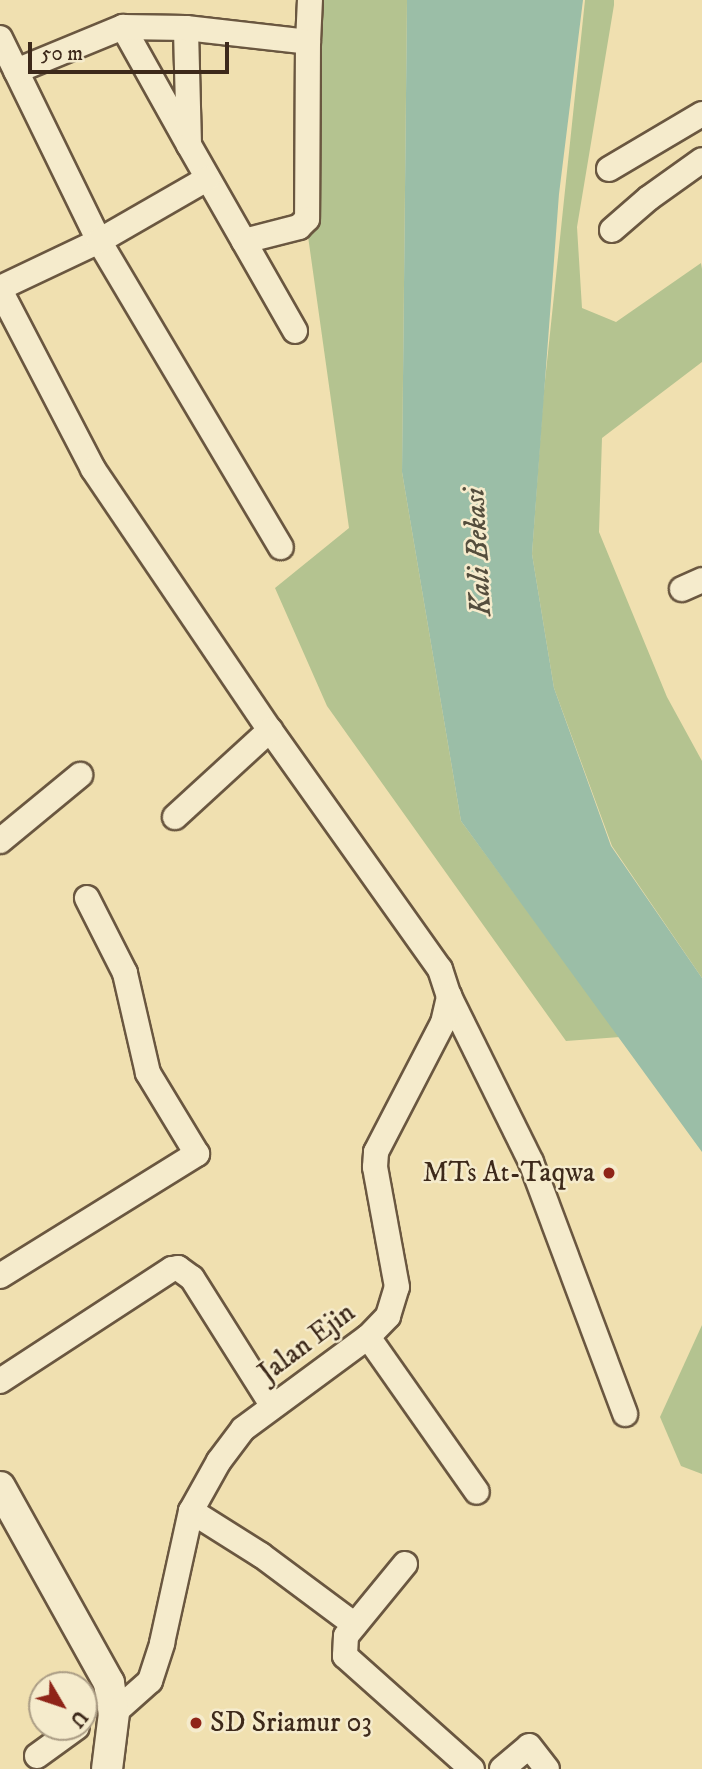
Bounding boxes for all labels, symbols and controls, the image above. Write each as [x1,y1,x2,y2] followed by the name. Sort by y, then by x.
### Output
[32,28,233,72] scale bar
[41,41,83,67] text: 50 m
[458,487,500,617] water label: Kali Bekasi
[423,1156,595,1190] place label: MTs At-Taqwa
[601,1165,617,1181] marker: MTs At-Taqwa
[252,1296,362,1390] street label: Jalan Ejin
[28,1671,98,1741] north arrow
[65,1705,92,1731] text: U
[210,1706,372,1740] place label: SD Sriamur 03
[188,1715,204,1731] marker: SD Sriamur 03

